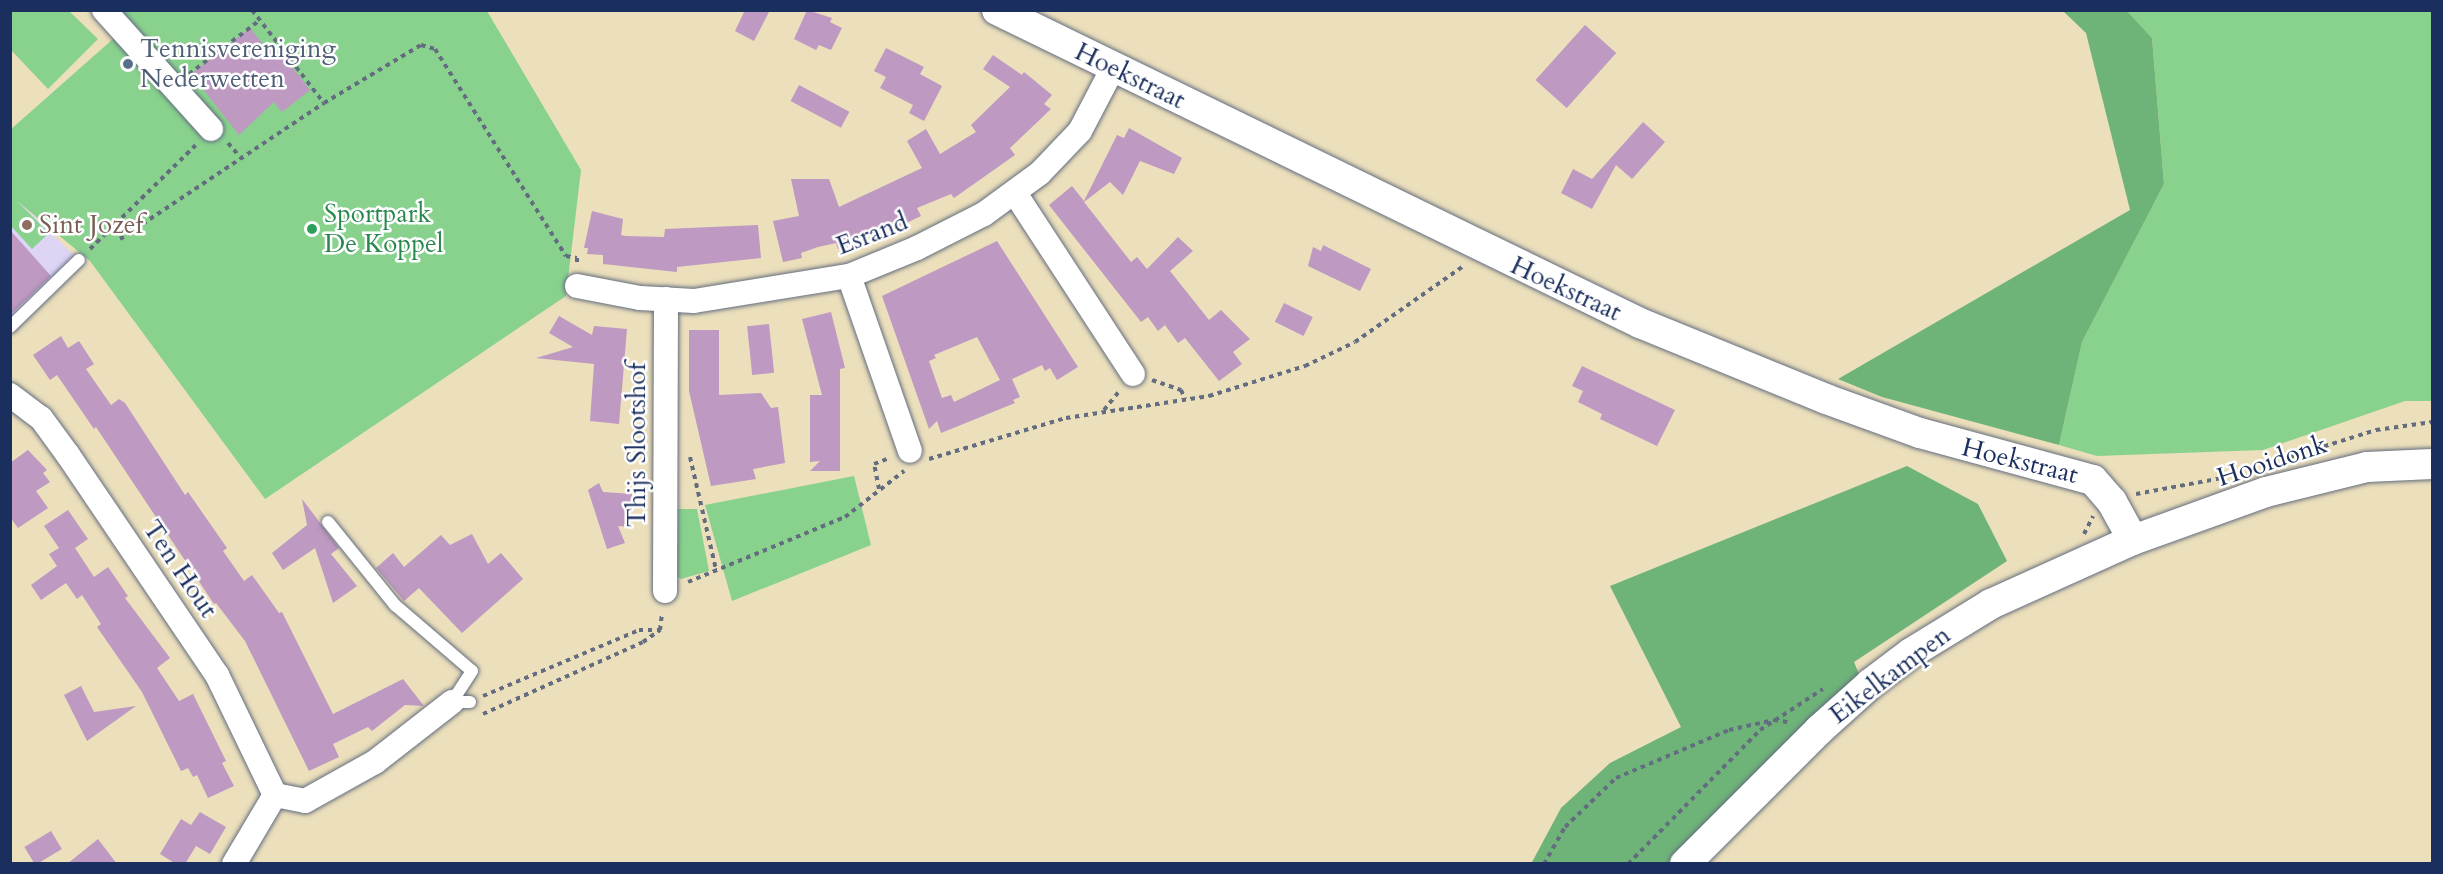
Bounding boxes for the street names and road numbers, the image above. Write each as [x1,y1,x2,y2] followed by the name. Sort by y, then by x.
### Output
[1070,36,1190,116] street label: Hoekstraat
[832,206,912,262] street label: Esrand
[1506,250,1626,328] street label: Hoekstraat
[621,363,653,527] street label: Thijs Slootshof
[2213,429,2331,493] street label: Hooidonk
[1959,432,2081,490] street label: Hoekstraat
[136,514,224,624] street label: Ten Hout
[1823,619,1957,731] street label: Eikelkampen

